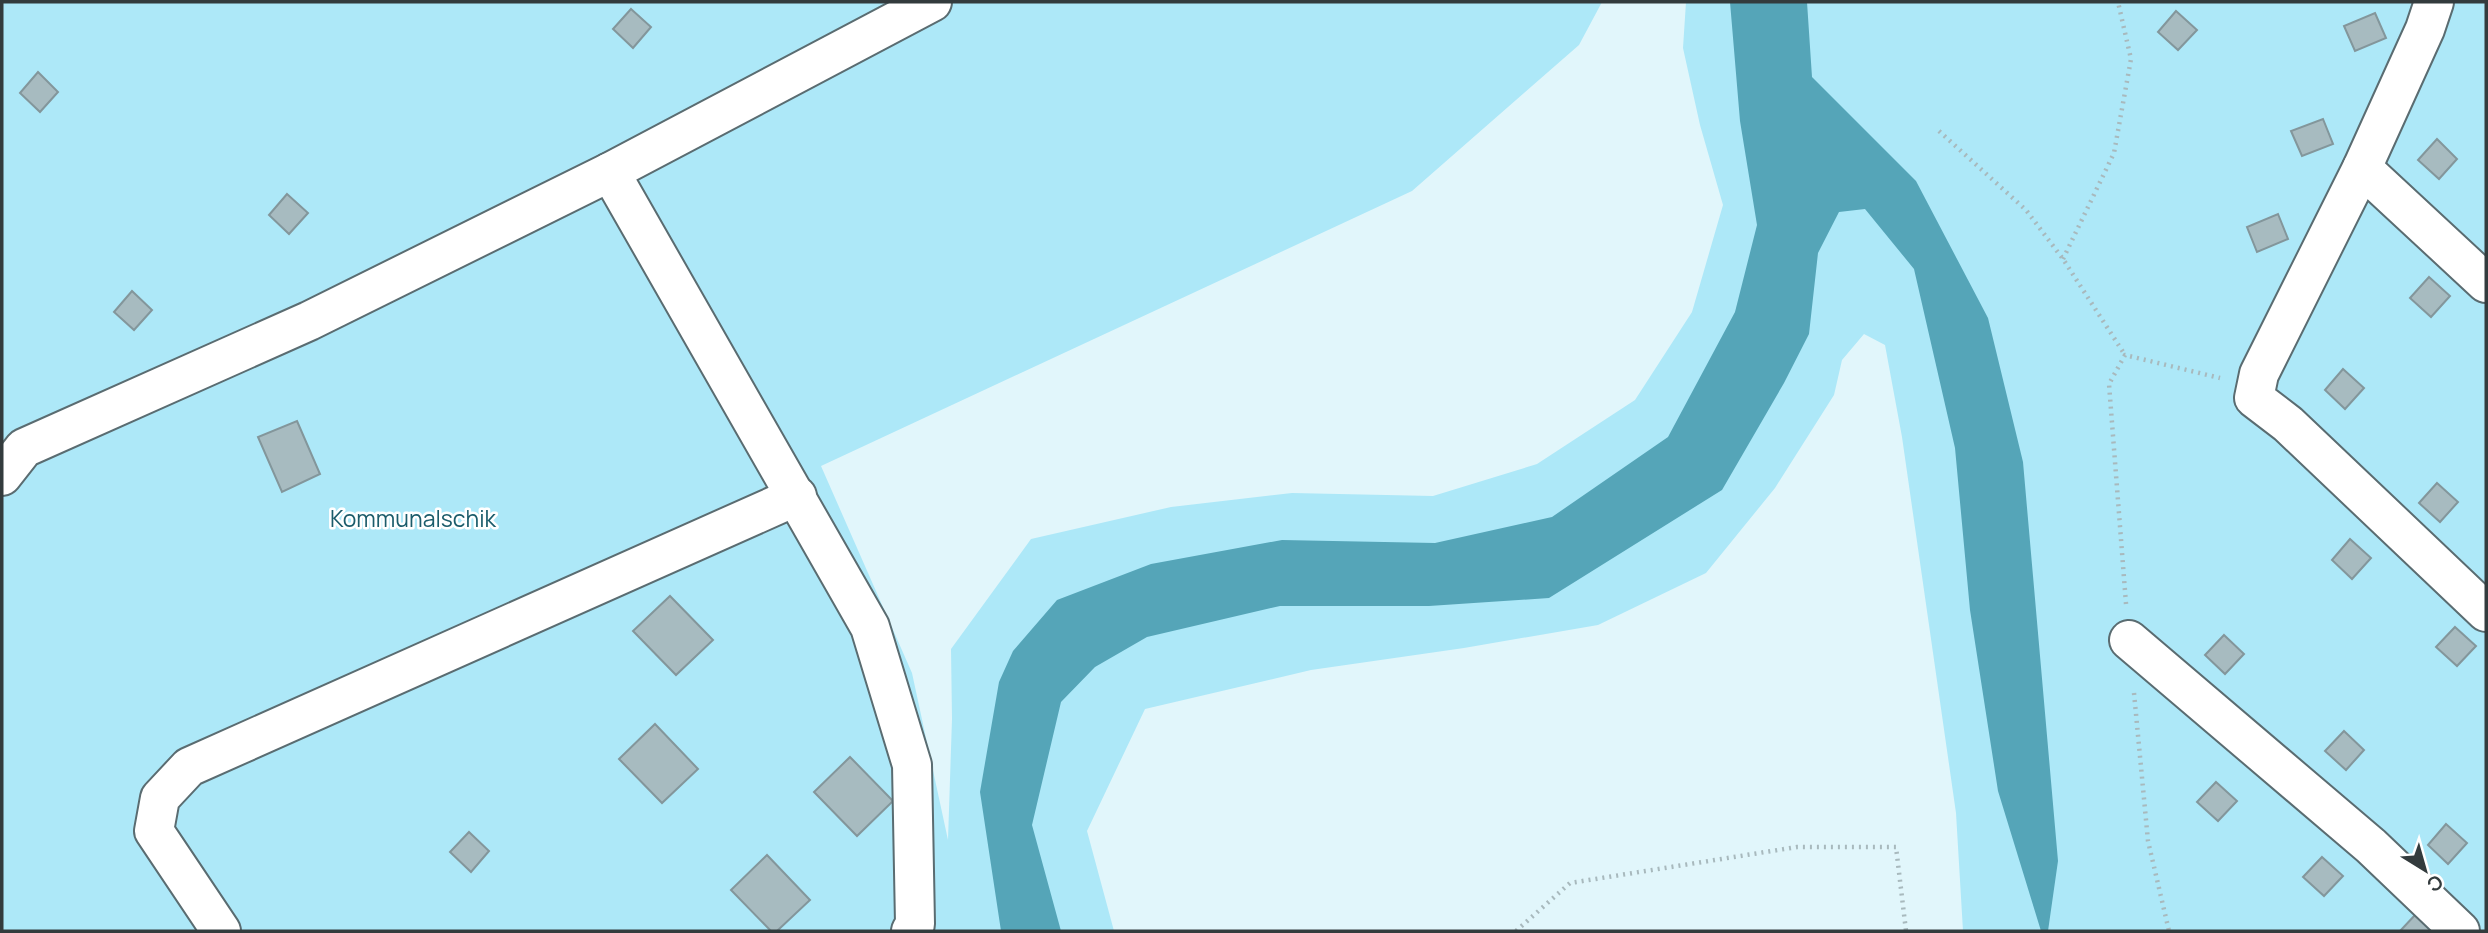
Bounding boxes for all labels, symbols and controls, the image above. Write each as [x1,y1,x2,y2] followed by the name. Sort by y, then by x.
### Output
[330,502,497,534] park label: Kommunalschik
[2390,835,2460,905] north arrow
[2422,869,2449,898] text: С

